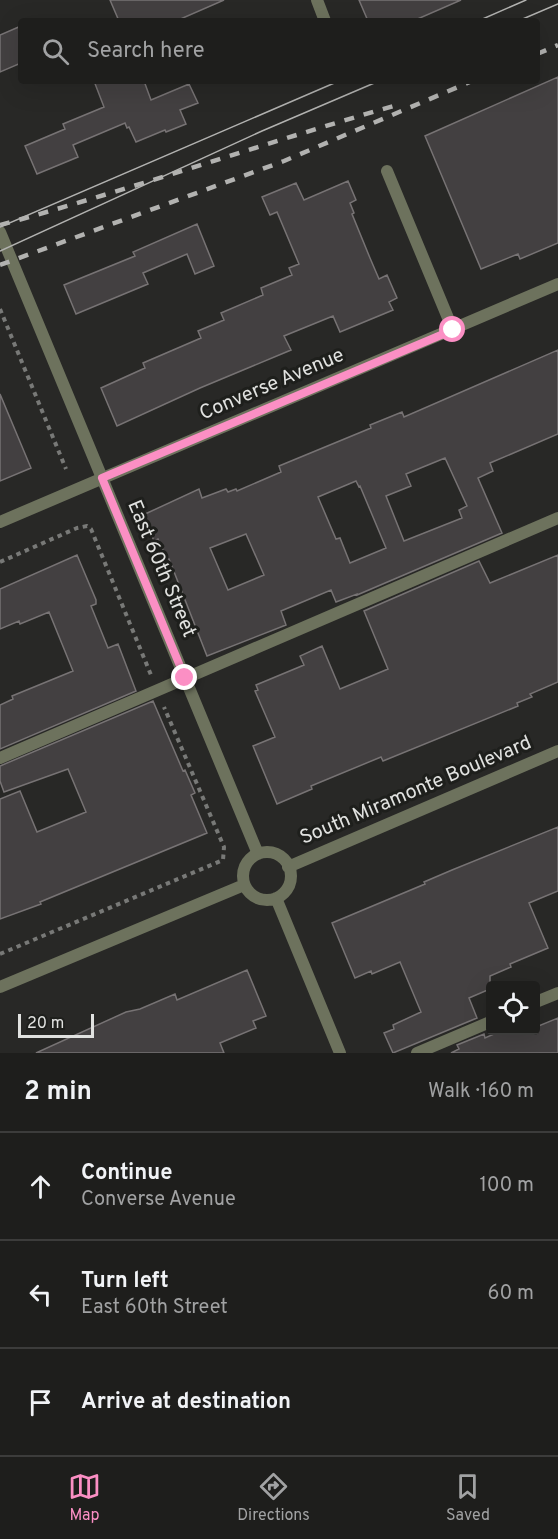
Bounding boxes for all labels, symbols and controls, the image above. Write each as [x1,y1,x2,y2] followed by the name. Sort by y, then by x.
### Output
[18,18,540,84] search box
[39,35,72,68] icon: search
[87,38,205,65] text: Search here
[439,316,465,342] route start
[196,343,348,427] street label: Converse Avenue
[120,496,202,642] street label: East 60th Street
[171,664,197,690] route end
[296,730,536,852] street label: South Miramonte Boulevard
[486,981,540,1035] map controls
[486,981,540,1035] button: locate
[18,1011,94,1038] scale bar
[27,1014,64,1034] text: 20 m
[24,1076,92,1109] text: 2 min
[428,1079,534,1105] text: Walk · 160 m
[81,1160,172,1187] text: Continue
[24,1170,57,1203] icon: ahead
[479,1173,534,1199] text: 100 m
[81,1187,236,1213] text: Converse Avenue
[81,1268,169,1295] text: Turn left
[24,1278,57,1311] icon: left
[488,1281,534,1307] text: 60 m
[81,1295,228,1321] text: East 60th Street
[24,1386,57,1419] icon: arrive
[81,1389,291,1416] text: Arrive at destination
[68,1470,101,1526] tab: Map
[237,1470,310,1526] tab: Directions
[446,1470,490,1526] tab: Saved

